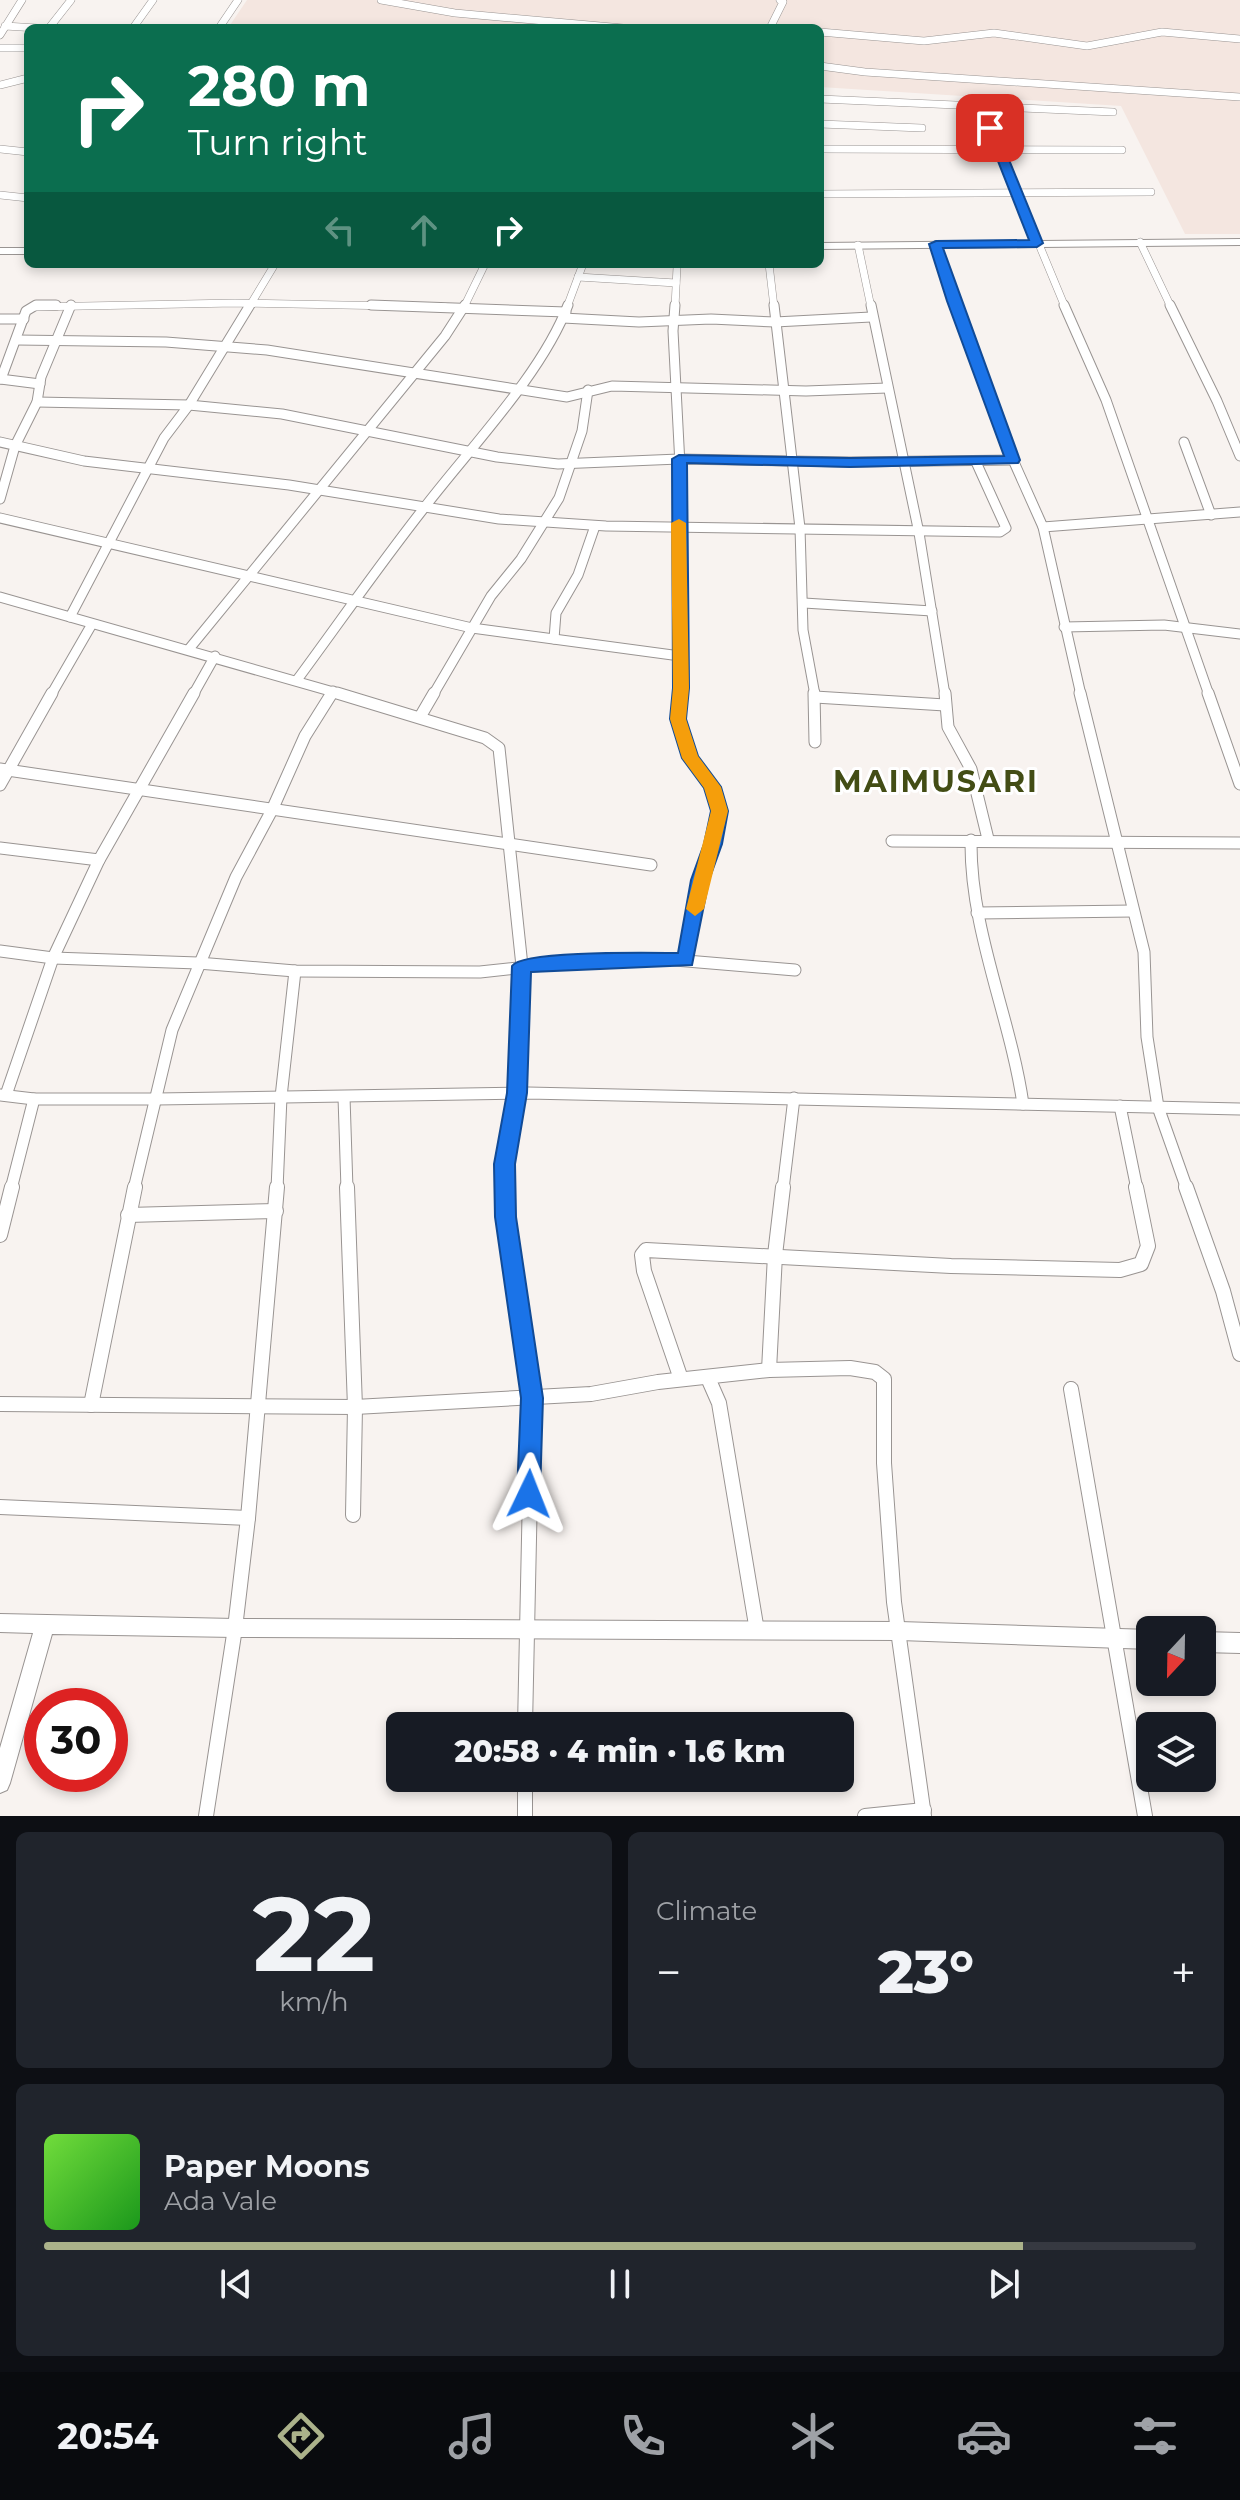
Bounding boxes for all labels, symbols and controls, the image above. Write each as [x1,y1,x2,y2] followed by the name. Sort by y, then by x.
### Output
[188,52,371,120] text: 280 m
[56,56,160,160] icon: right
[956,94,1024,162] pin
[968,106,1012,150] icon: arrive
[188,120,368,164] text: Turn right
[318,208,362,252] icon: left
[402,208,446,252] icon: ahead
[486,208,530,252] icon: right
[833,763,1039,800] district label: MAIMUSARI
[487,1452,571,1536] position arrow
[1136,1616,1216,1696] north arrow
[1136,1616,1216,1792] map controls
[24,1688,128,1792] speed limit sign: 30
[1136,1712,1216,1792] button: layers
[455,1733,785,1770] text: 20:58 · 4 min · 1.6 km
[253,1870,375,1997] text: 22
[656,1895,757,1927] text: Climate
[878,1935,974,2008] text: 23°
[656,1945,681,1999] text: −
[1171,1945,1196,1999] text: +
[279,1986,349,2018] text: km/h
[164,2148,370,2185] text: Paper Moons
[164,2185,277,2217] text: Ada Vale
[214,2262,258,2306] icon: previous
[598,2262,642,2306] icon: pause
[982,2262,1026,2306] icon: next
[273,2408,329,2464] icon: directions
[444,2408,500,2464] icon: music
[615,2408,671,2464] icon: phone
[785,2408,841,2464] icon: climate
[956,2408,1012,2464] icon: car
[1127,2408,1183,2464] icon: filters
[57,2414,159,2458] text: 20:54

